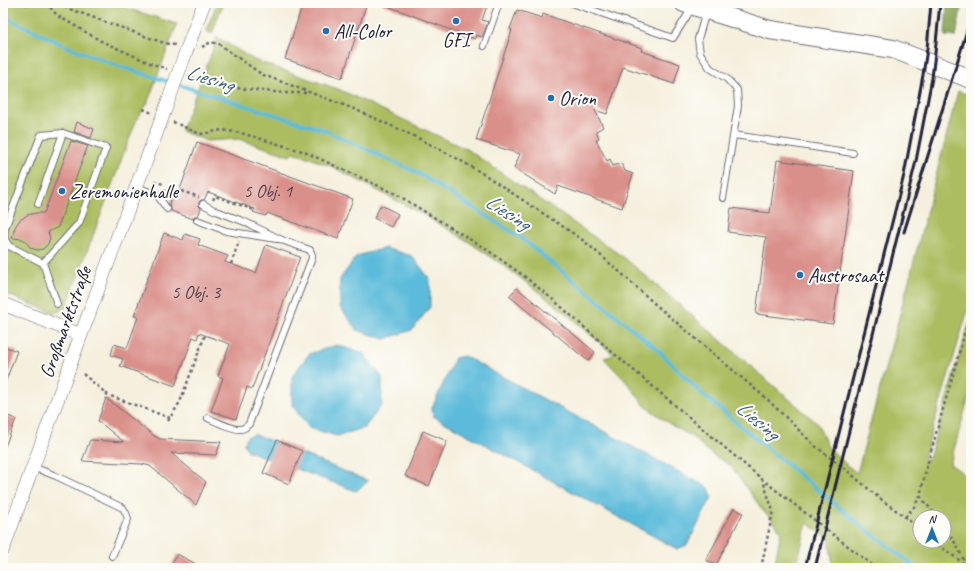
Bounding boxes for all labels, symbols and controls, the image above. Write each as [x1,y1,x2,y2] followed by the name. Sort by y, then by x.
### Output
[451,16,461,26] marker: GFI
[334,19,393,44] place label: All-Color
[321,26,331,36] marker: All-Color
[442,28,475,53] place label: GFI
[183,59,239,98] water label: Liesing
[559,86,597,111] place label: Orion
[546,93,556,103] marker: Orion
[70,179,179,204] place label: Zeremonienhalle
[244,180,293,202] house number: 5 Obj. 1
[57,186,67,196] marker: Zeremonienhalle
[481,188,537,237] water label: Liesing
[34,262,98,381] street label: Großmarktstraße
[808,263,886,288] place label: Austrosaat
[795,270,805,280] marker: Austrosaat
[172,281,222,303] house number: 5 Obj. 3
[731,395,787,447] water label: Liesing
[912,509,952,549] north arrow
[929,512,938,526] text: N

